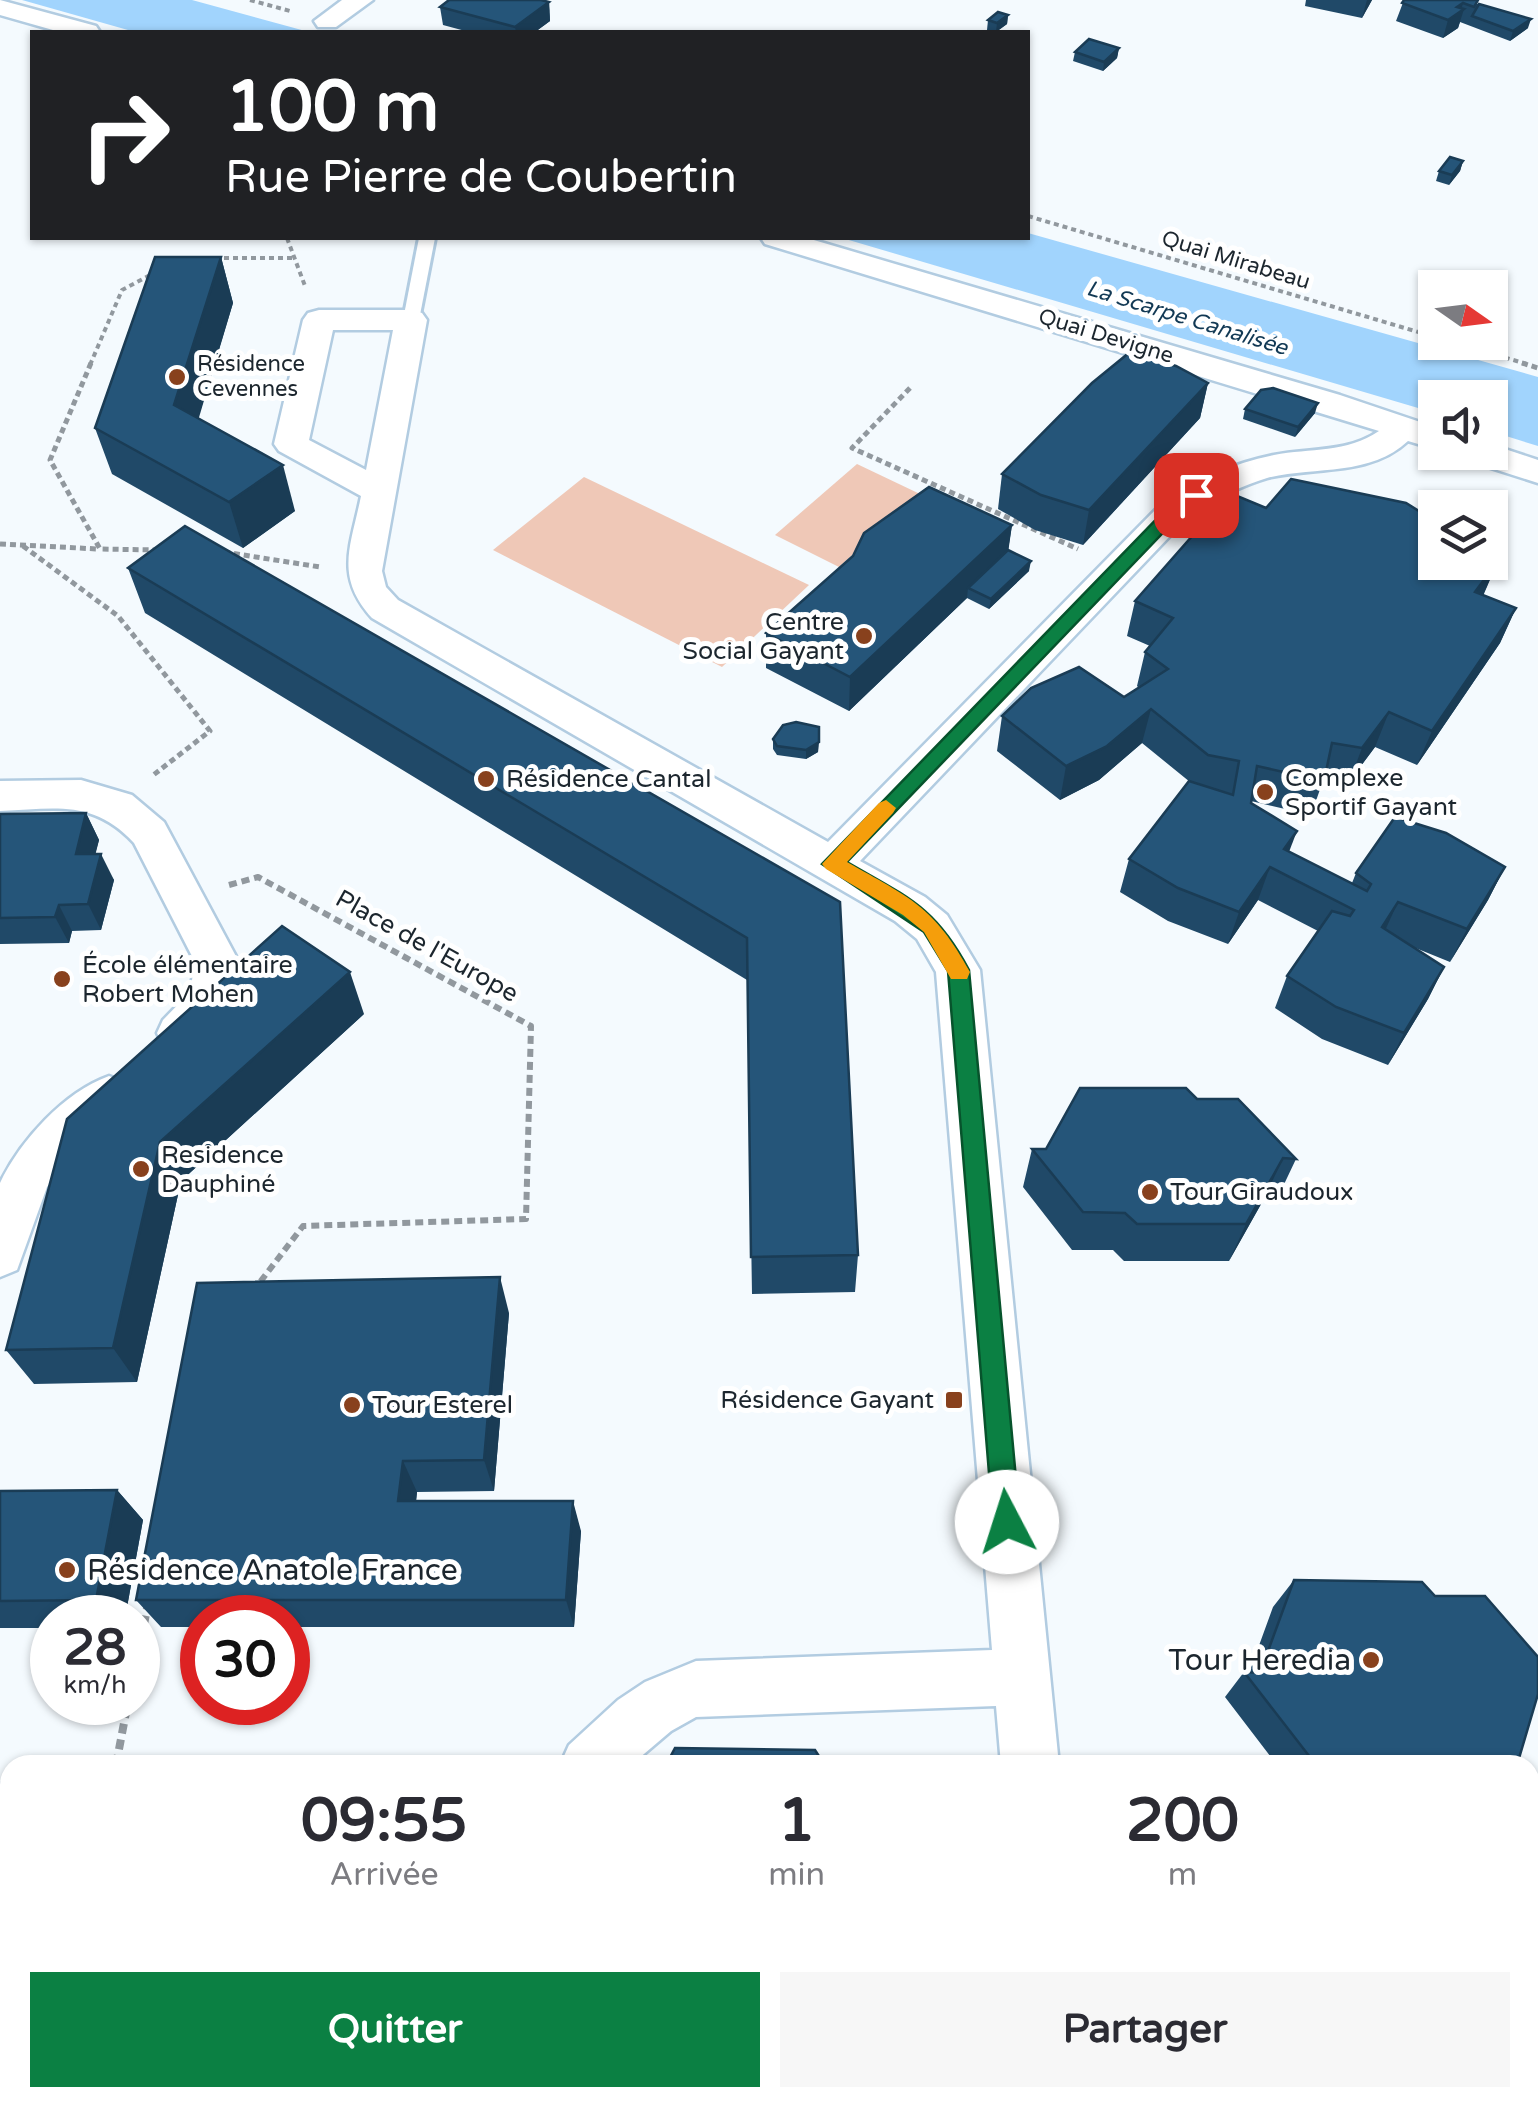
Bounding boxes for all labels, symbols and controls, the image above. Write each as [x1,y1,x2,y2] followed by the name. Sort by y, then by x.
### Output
[225,66,439,150] text: 100 m
[60,70,190,200] icon: right
[225,151,737,205] text: Rue Pierre de Coubertin
[1159,225,1313,295] street label: Quai Mirabeau
[1418,270,1508,360] north arrow
[1418,270,1508,580] map controls
[1083,275,1292,361] water label: La Scarpe Canalisée
[1035,303,1177,369] street label: Quai Devigne
[197,351,305,402] place label: Résidence Cevennes
[166,366,188,388] marker: Résidence Cevennes
[1418,380,1508,470] button: sound
[1154,453,1239,538] pin
[1169,468,1224,523] icon: arrive
[1418,490,1508,580] button: layers
[683,607,844,666] place label: Centre Social Gayant
[853,625,875,647] marker: Centre Social Gayant
[1285,763,1458,822] place label: Complexe Sportif Gayant
[506,764,711,794] place label: Résidence Cantal
[475,768,497,790] marker: Résidence Cantal
[1254,781,1276,803] marker: Complexe Sportif Gayant
[330,883,524,1009] street label: Place de l'Europe
[82,950,293,1009] place label: École élémentaire Robert Mohen
[51,968,73,990] marker: École élémentaire Robert Mohen
[161,1140,284,1199] place label: Residence Dauphiné
[130,1158,152,1180] marker: Residence Dauphiné
[1170,1177,1353,1207] place label: Tour Giraudoux
[1139,1181,1161,1203] marker: Tour Giraudoux
[720,1385,934,1415] place label: Résidence Gayant
[943,1389,965,1411] marker: Résidence Gayant
[372,1390,513,1420] place label: Tour Esterel
[341,1394,363,1416] marker: Tour Esterel
[955,1470,1059,1574] position arrow
[87,1552,458,1589] place label: Résidence Anatole France
[56,1559,78,1581] marker: Résidence Anatole France
[180,1595,310,1725] speed limit sign: 30
[64,1618,126,1678] text: 28
[1168,1642,1351,1679] place label: Tour Heredia
[1360,1649,1382,1671] marker: Tour Heredia
[64,1670,126,1700] text: km/h
[301,1785,467,1857] text: 09:55
[778,1785,815,1857] text: 1
[1126,1785,1239,1857] text: 200
[330,1856,439,1894] text: Arrivée
[768,1856,825,1894] text: min
[1168,1856,1197,1894] text: m
[30,1972,760,2087] button: Quitter
[780,1972,1510,2087] button: Partager

